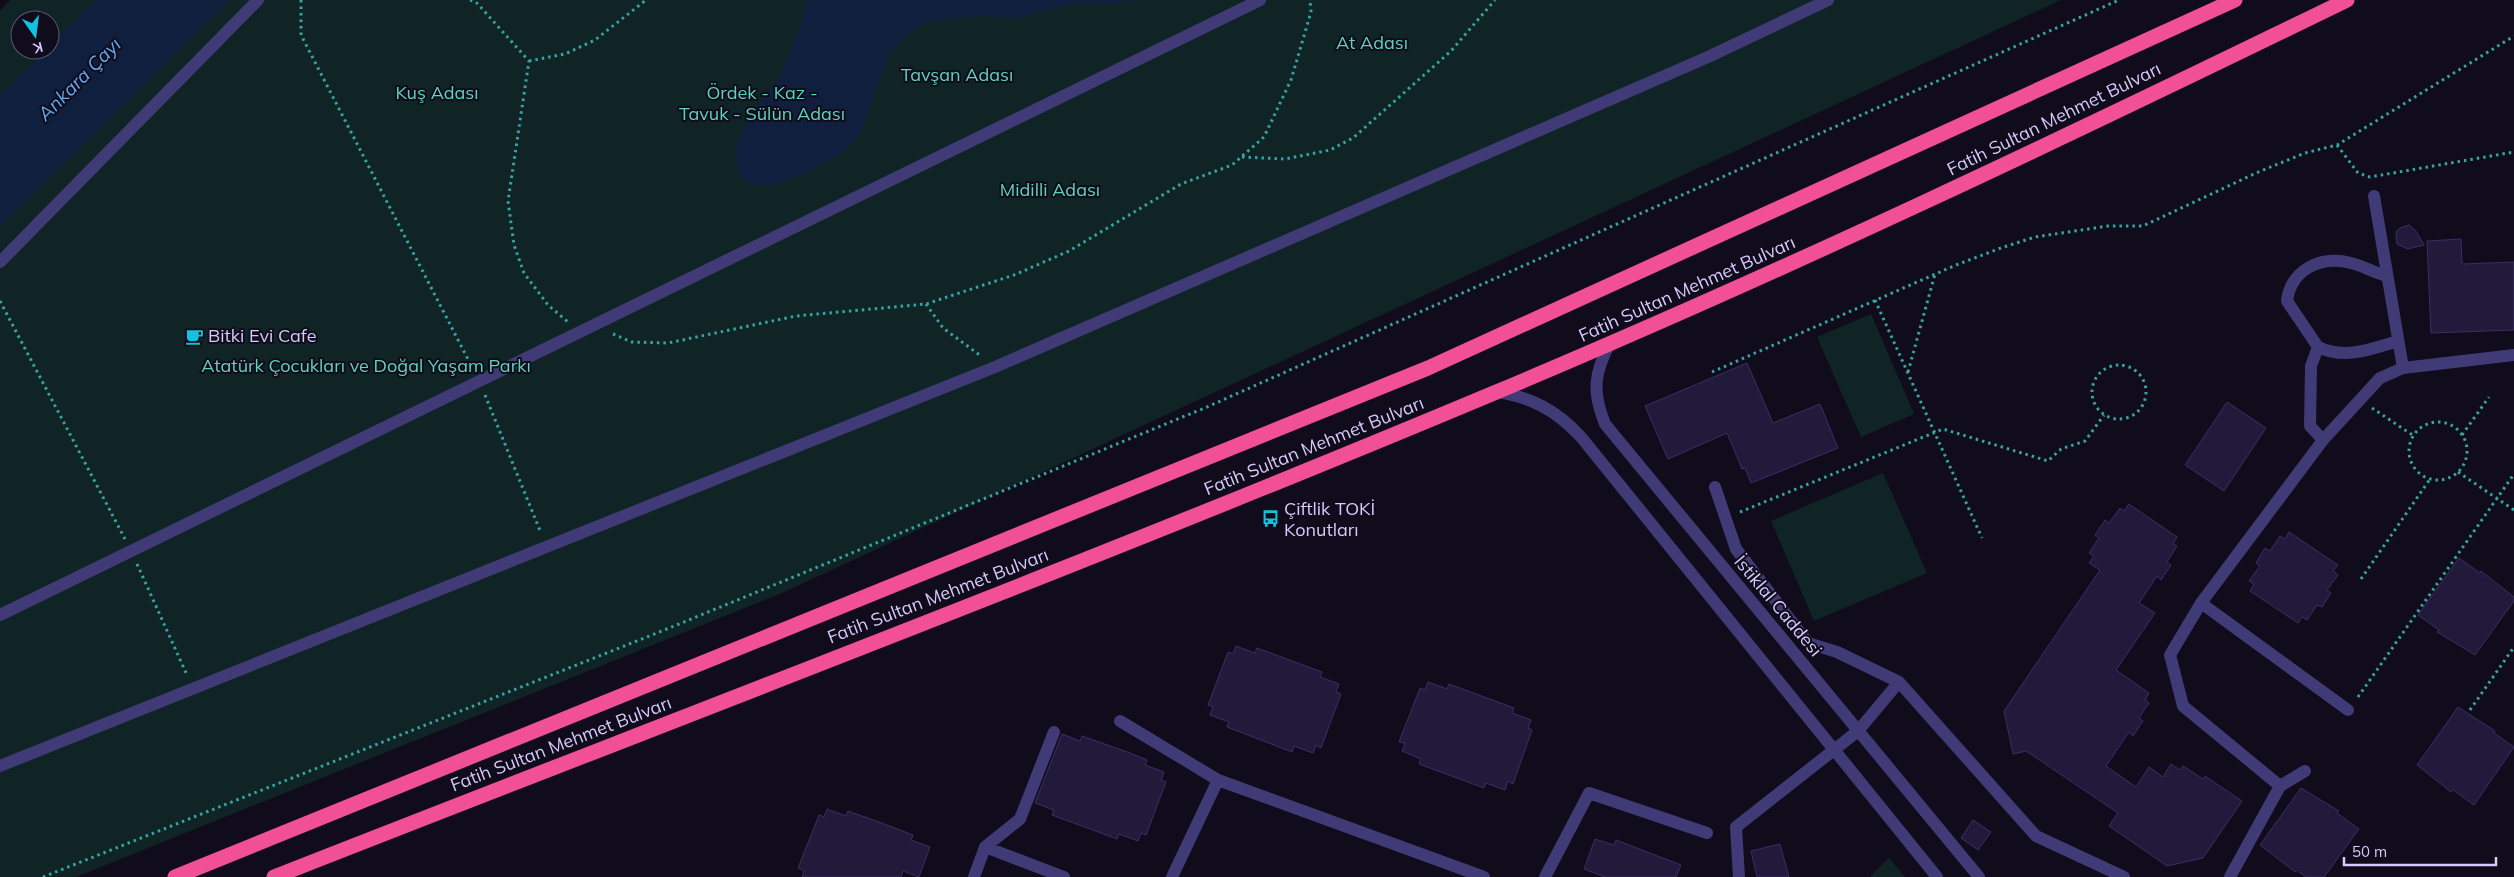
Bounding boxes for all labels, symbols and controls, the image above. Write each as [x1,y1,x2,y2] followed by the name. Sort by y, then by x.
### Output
[10,10,60,60] north arrow
[1336,31,1408,54] park label: At Adası
[32,32,126,126] water label: Ankara Çayı
[31,38,45,58] text: K
[1943,57,2164,180] street label: Fatih Sultan Mehmet Bulvarı
[901,63,1013,86] park label: Tavşan Adası
[395,81,479,104] park label: Kuş Adası
[679,81,845,125] park label: Ördek - Kaz - Tavuk - Sülün Adası
[1000,178,1100,201] park label: Midilli Adası
[1575,230,1799,347] street label: Fatih Sultan Mehmet Bulvarı
[208,324,316,347] place label: Bitki Evi Cafe
[184,326,204,346] cafe icon: Bitki Evi Cafe
[201,354,531,377] park label: Atatürk Çocukları ve Doğal Yaşam Parkı
[1201,391,1427,500] street label: Fatih Sultan Mehmet Bulvarı
[1284,497,1375,541] place label: Çiftlik TOKİ Konutları
[1260,509,1280,529] bus stop icon: Çiftlik TOKİ Konutları
[824,543,1052,648] street label: Fatih Sultan Mehmet Bulvarı
[1729,550,1827,661] street label: İstiklal Caddesi
[447,691,675,796] street label: Fatih Sultan Mehmet Bulvarı
[2344,834,2496,866] scale bar
[2352,842,2387,861] text: 50 m

